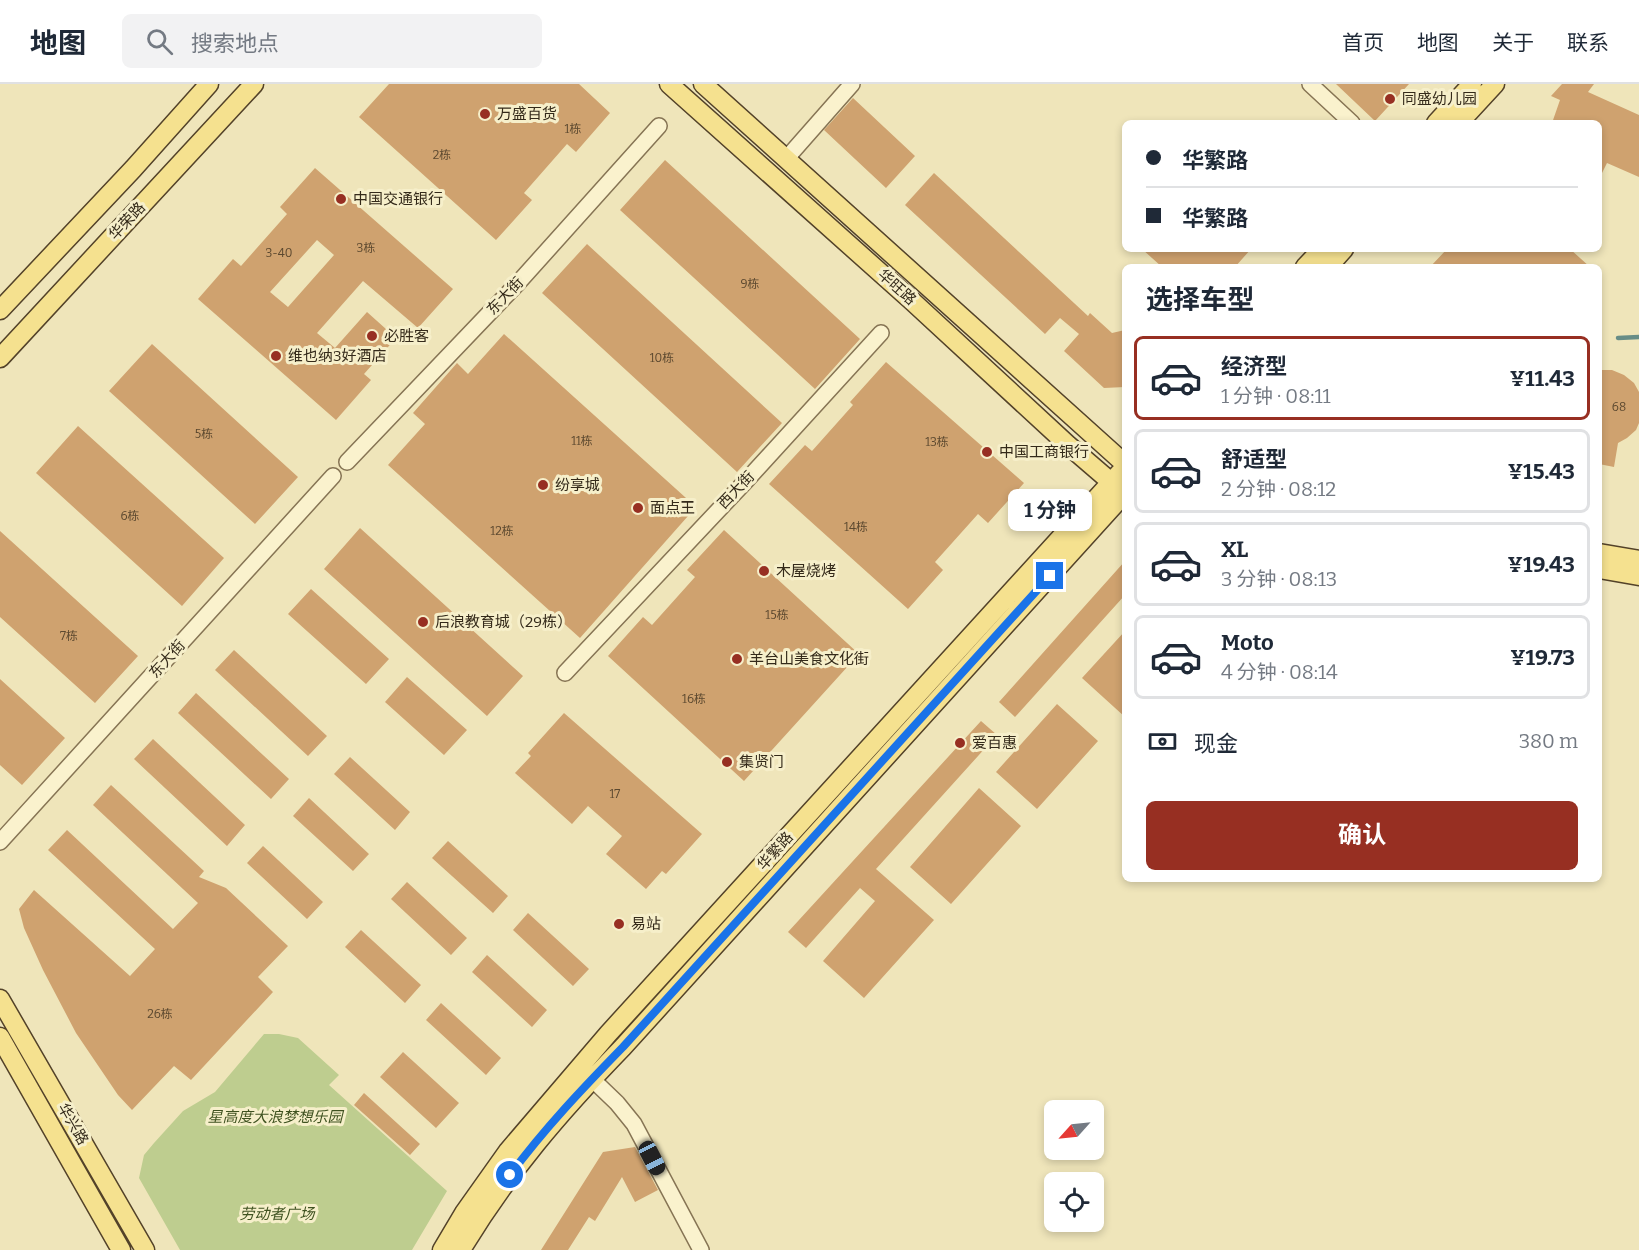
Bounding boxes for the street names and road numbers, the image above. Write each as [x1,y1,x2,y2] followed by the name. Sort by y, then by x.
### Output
[105,198,149,244] street label: 华荣路
[874,265,920,309] street label: 华旺路
[483,274,527,318] street label: 东大街
[714,468,758,512] street label: 西大街
[145,636,189,682] street label: 东大街
[753,828,797,874] street label: 华繁路
[54,1100,92,1148] street label: 华兴路

